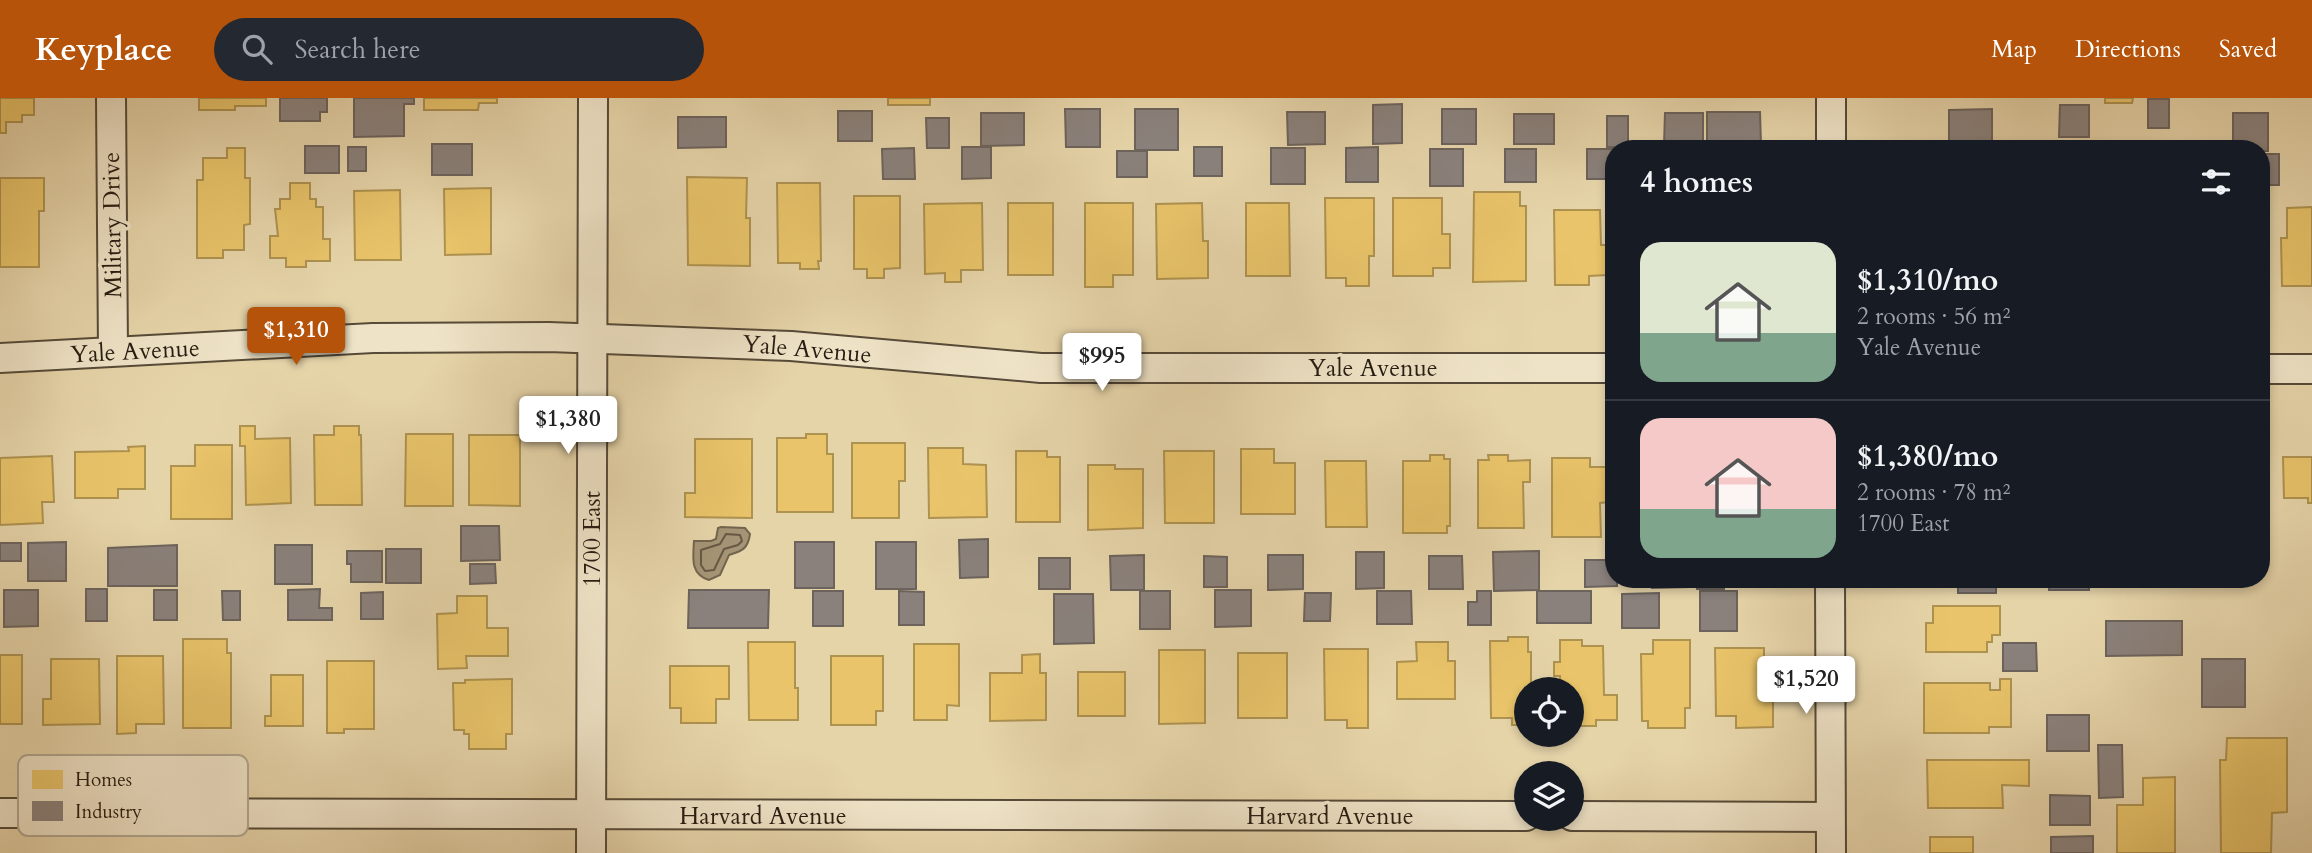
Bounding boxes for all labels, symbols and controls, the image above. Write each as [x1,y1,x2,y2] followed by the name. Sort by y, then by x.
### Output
[214,18,704,81] search box
[35,27,172,72] text: Keyplace
[238,30,276,68] icon: search
[294,32,420,67] text: Search here
[1991,33,2037,66] text: Map
[2075,33,2181,66] text: Directions
[2219,33,2277,66] text: Saved
[95,152,130,298] street label: Military Drive
[1640,162,1753,203] text: 4 homes
[2197,163,2235,201] icon: filters
[1857,260,1998,301] text: $1,310/mo
[1696,270,1780,354] icon: home
[1857,301,2010,332] text: 2 rooms · 56 m²
[239,308,353,367] pin: $1,310
[263,314,329,345] text: $1,310
[741,327,873,372] street label: Yale Avenue
[69,332,201,371] street label: Yale Avenue
[1857,332,1981,363] text: Yale Avenue
[1061,334,1143,393] pin: $995
[1078,340,1126,371] text: $995
[1308,352,1438,385] street label: Yale Avenue
[511,396,625,456] pin: $1,380
[535,403,601,434] text: $1,380
[1857,436,1998,477] text: $1,380/mo
[1696,446,1780,530] icon: home
[1857,477,2010,508] text: 2 rooms · 78 m²
[576,490,609,587] street label: 1700 East
[1857,508,1949,539] text: 1700 East
[1749,656,1863,716] pin: $1,520
[1773,663,1839,694] text: $1,520
[1514,677,1584,831] map controls
[1514,677,1584,747] button: locate
[18,755,248,836] legend
[1514,761,1584,831] button: layers
[75,767,132,793] text: Homes
[75,799,142,825] text: Industry
[679,800,847,833] street label: Harvard Avenue
[1246,800,1414,833] street label: Harvard Avenue

